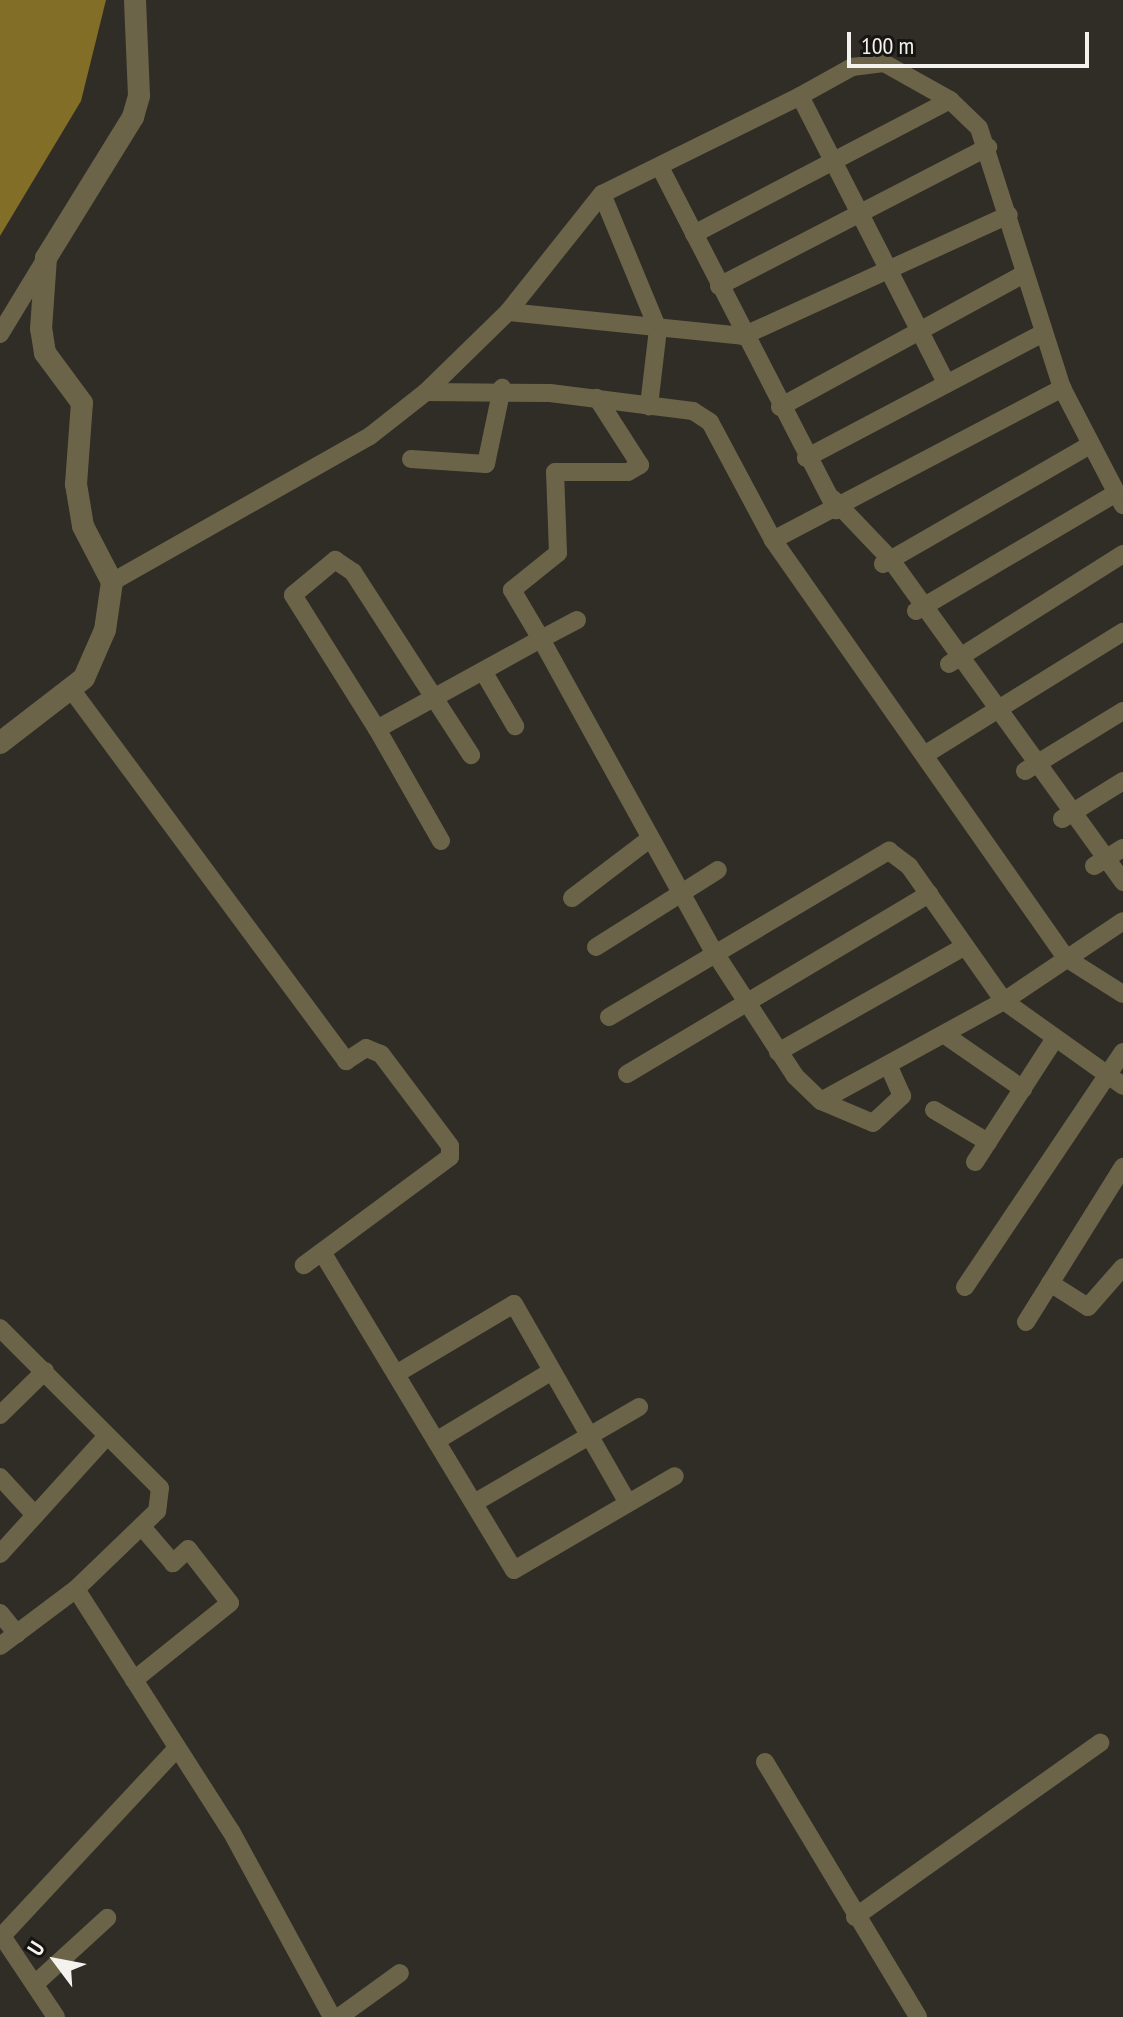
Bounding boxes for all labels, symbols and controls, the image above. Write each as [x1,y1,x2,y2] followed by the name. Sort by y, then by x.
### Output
[851,16,1093,66] scale bar
[861,30,914,61] text: 100 m
[16,1921,96,2001] north arrow
[21,1936,51,1961] text: U

